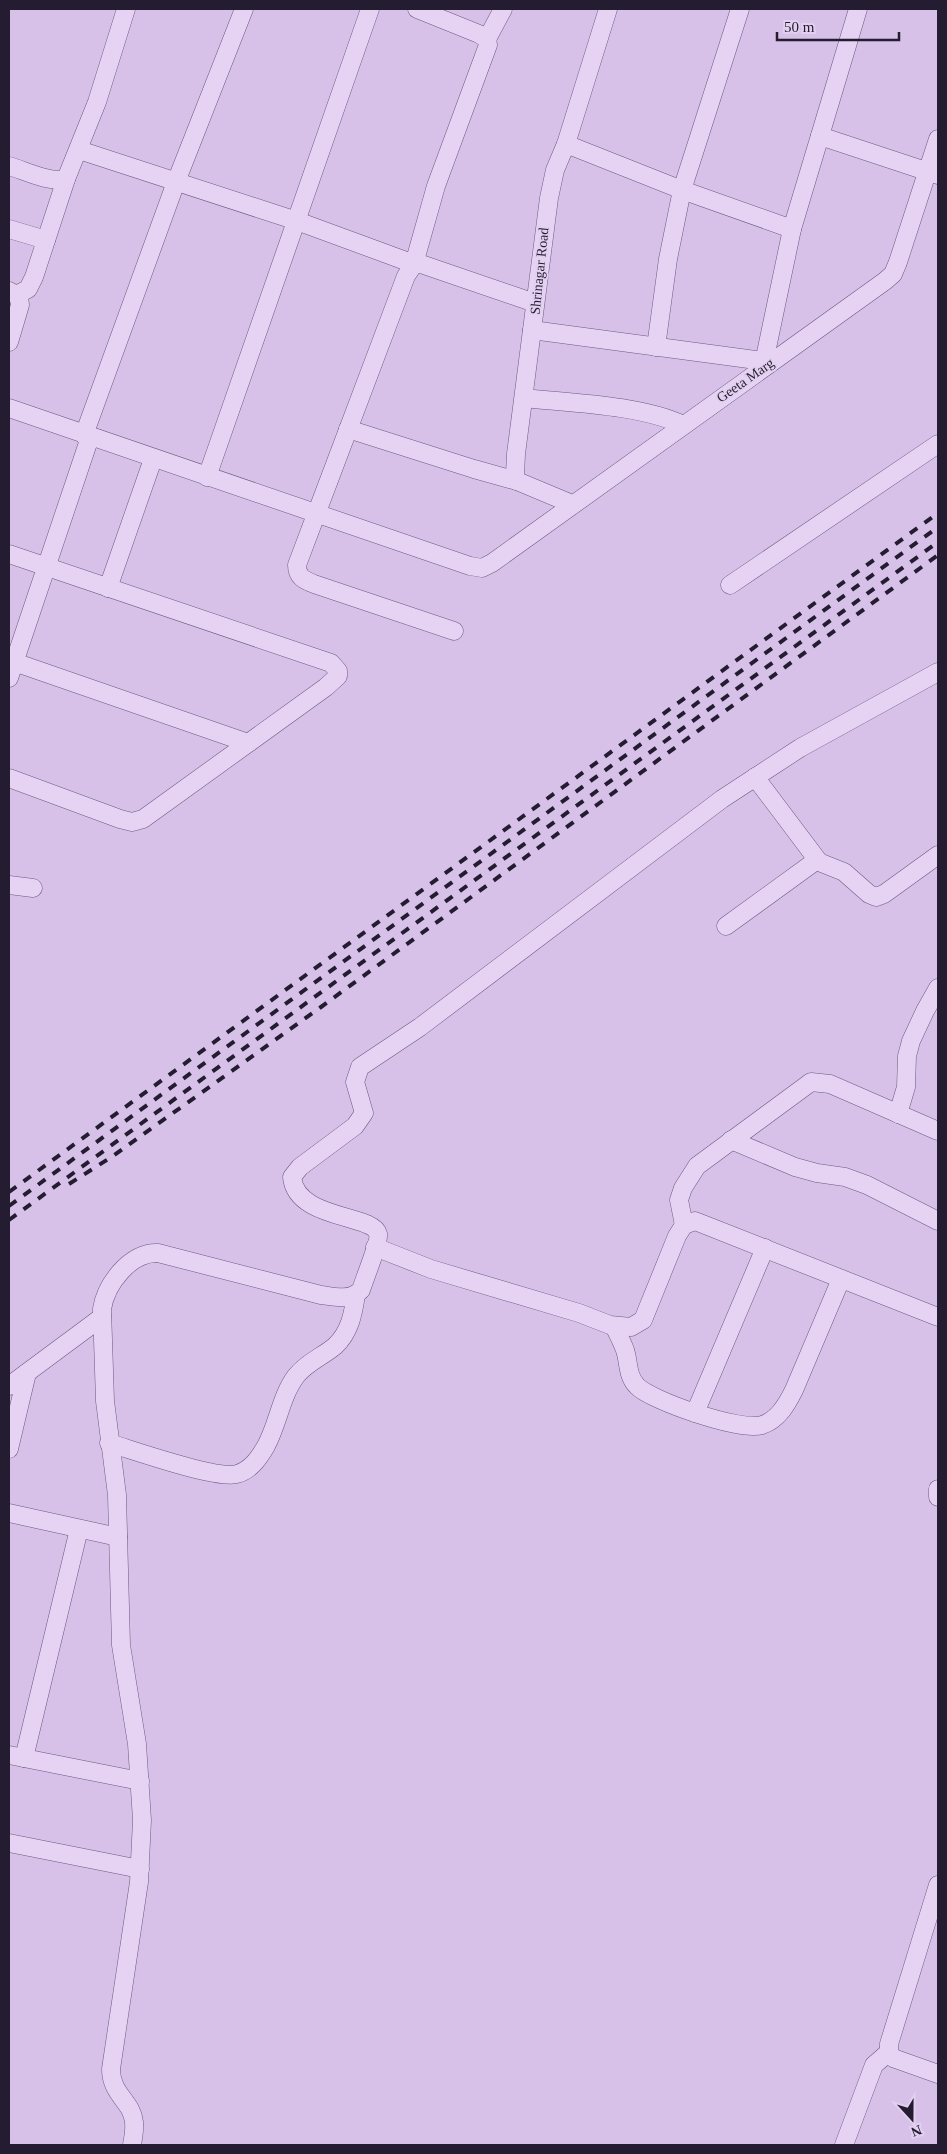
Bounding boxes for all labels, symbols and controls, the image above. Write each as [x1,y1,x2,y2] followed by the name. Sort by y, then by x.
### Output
[777,10,900,42] scale bar
[784,19,815,35] text: 50 m
[527,227,552,315] street label: Shrinagar Road
[714,355,777,406] street label: Geeta Marg
[887,2094,937,2144] north arrow
[909,2122,924,2139] text: N

